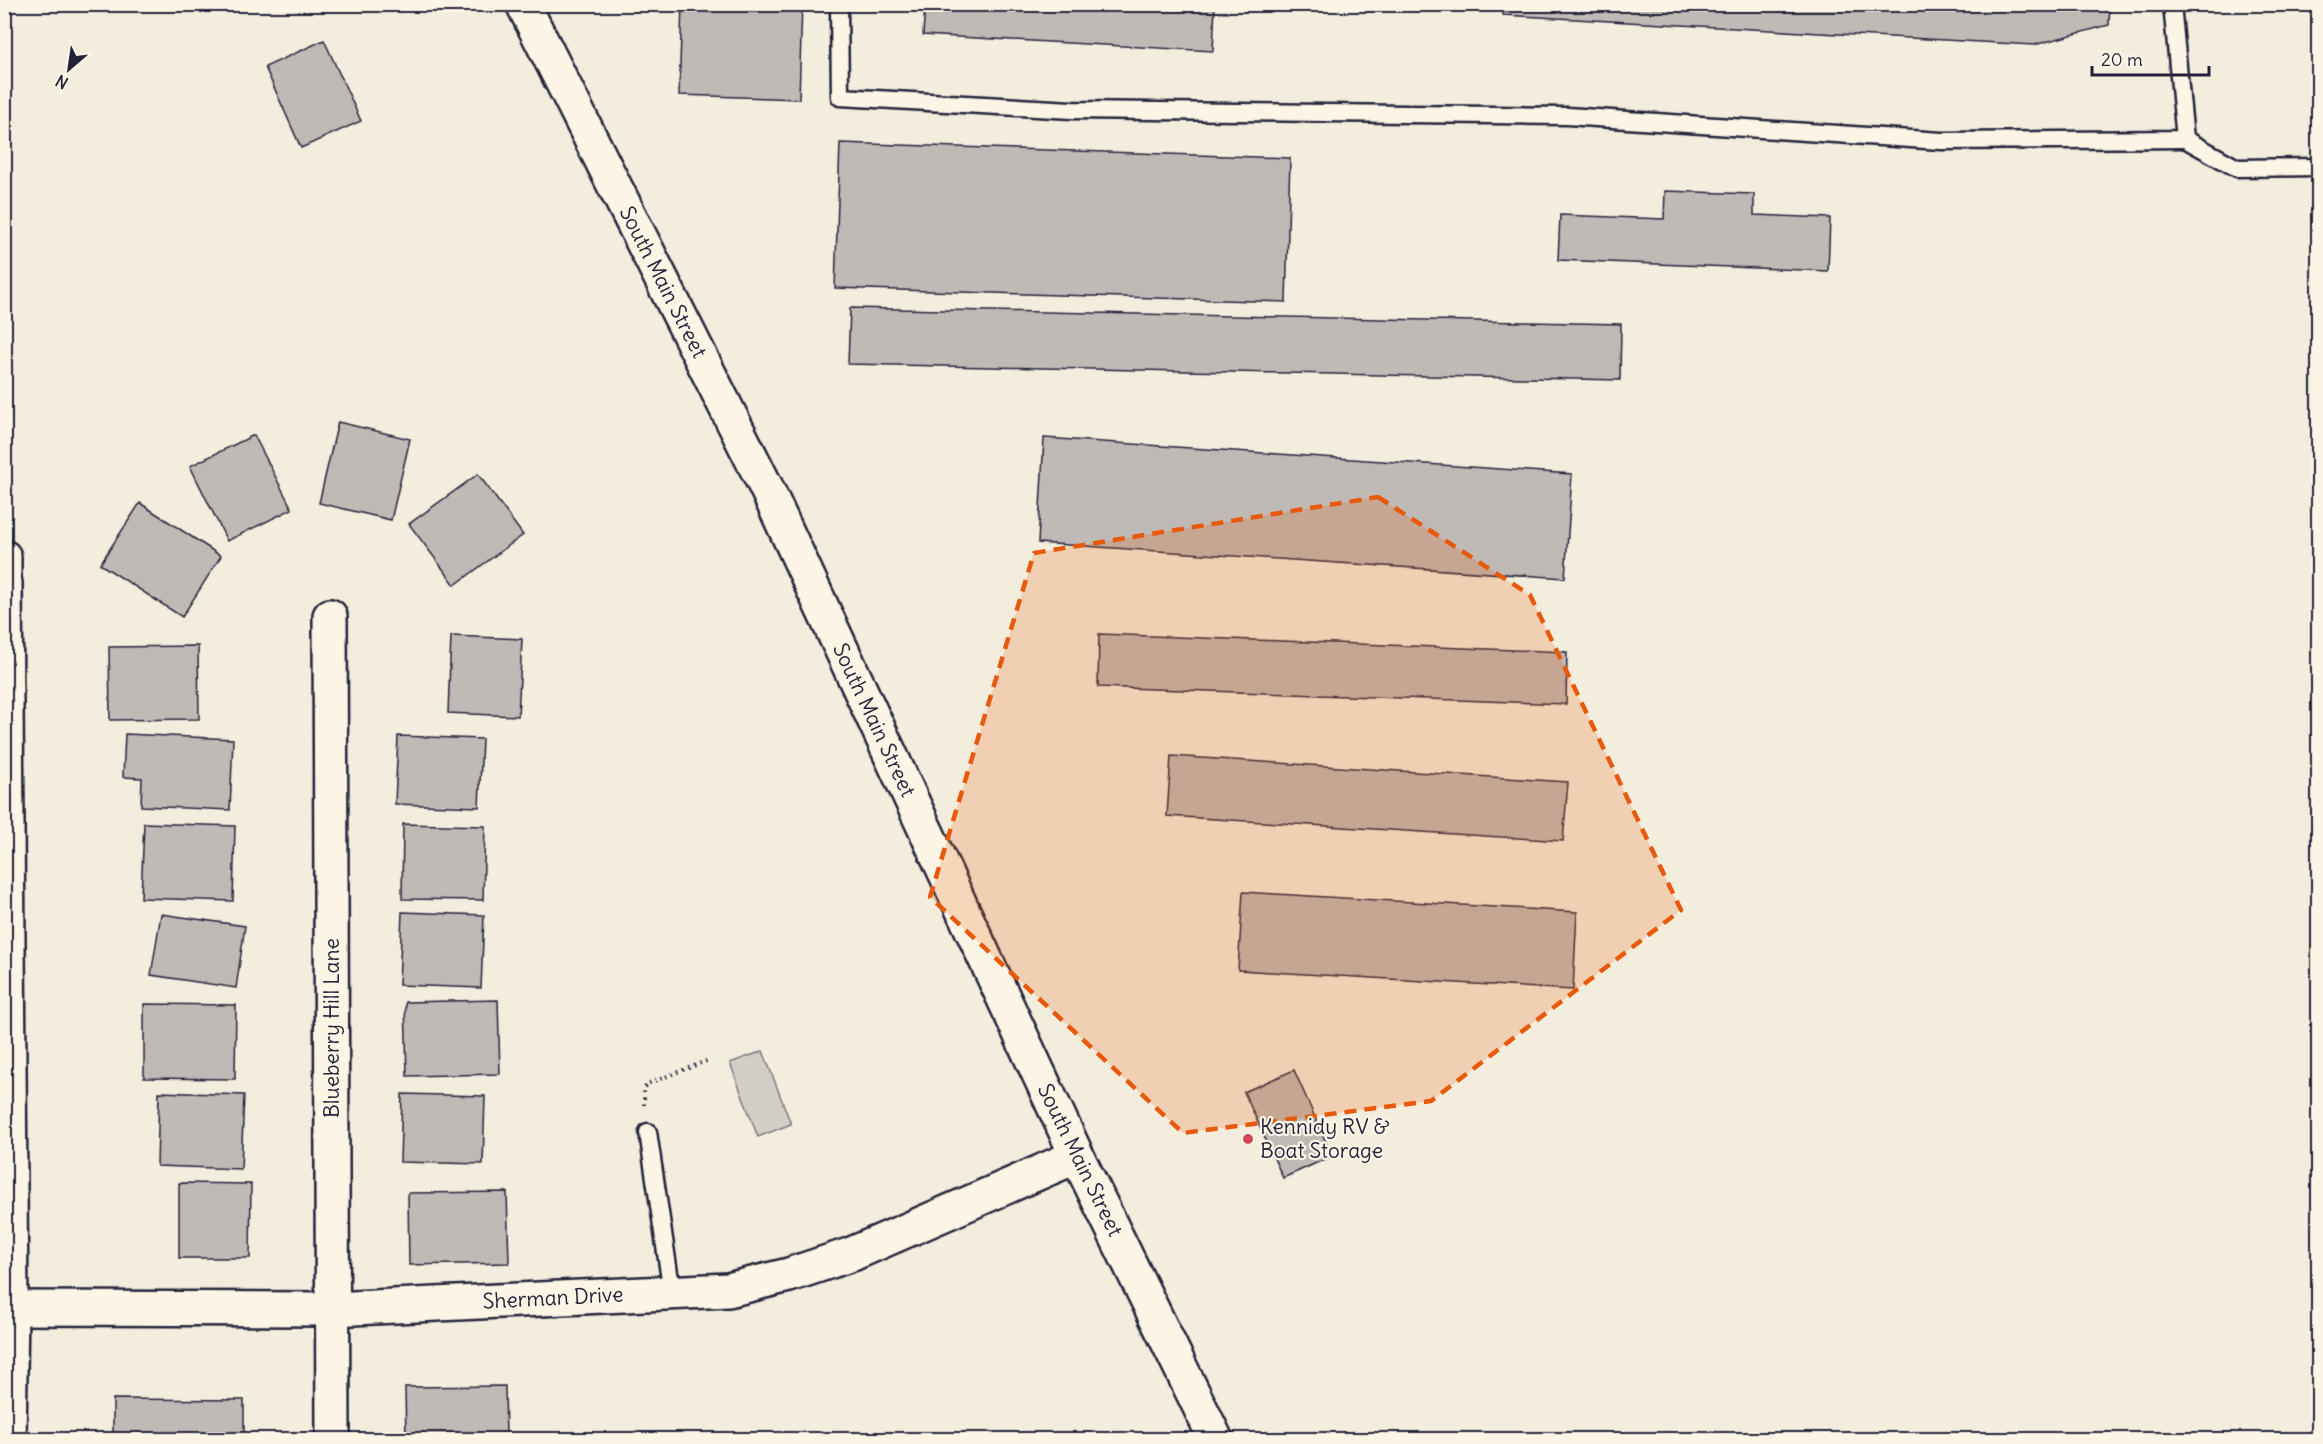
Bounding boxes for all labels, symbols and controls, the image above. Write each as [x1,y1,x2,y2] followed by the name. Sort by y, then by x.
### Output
[39,39,99,99] north arrow
[2092,39,2209,77] scale bar
[2101,48,2143,71] text: 20 m
[52,71,71,94] text: N
[614,201,713,362] street label: South Main Street
[827,639,922,801] street label: South Main Street
[318,938,345,1118] street label: Blueberry Hill Lane
[1032,1079,1129,1241] street label: South Main Street
[1260,1113,1390,1164] place label: Kennidy RV & Boat Storage
[1241,1132,1255,1146] marker: Kennidy RV & Boat Storage
[482,1280,624,1315] street label: Sherman Drive

